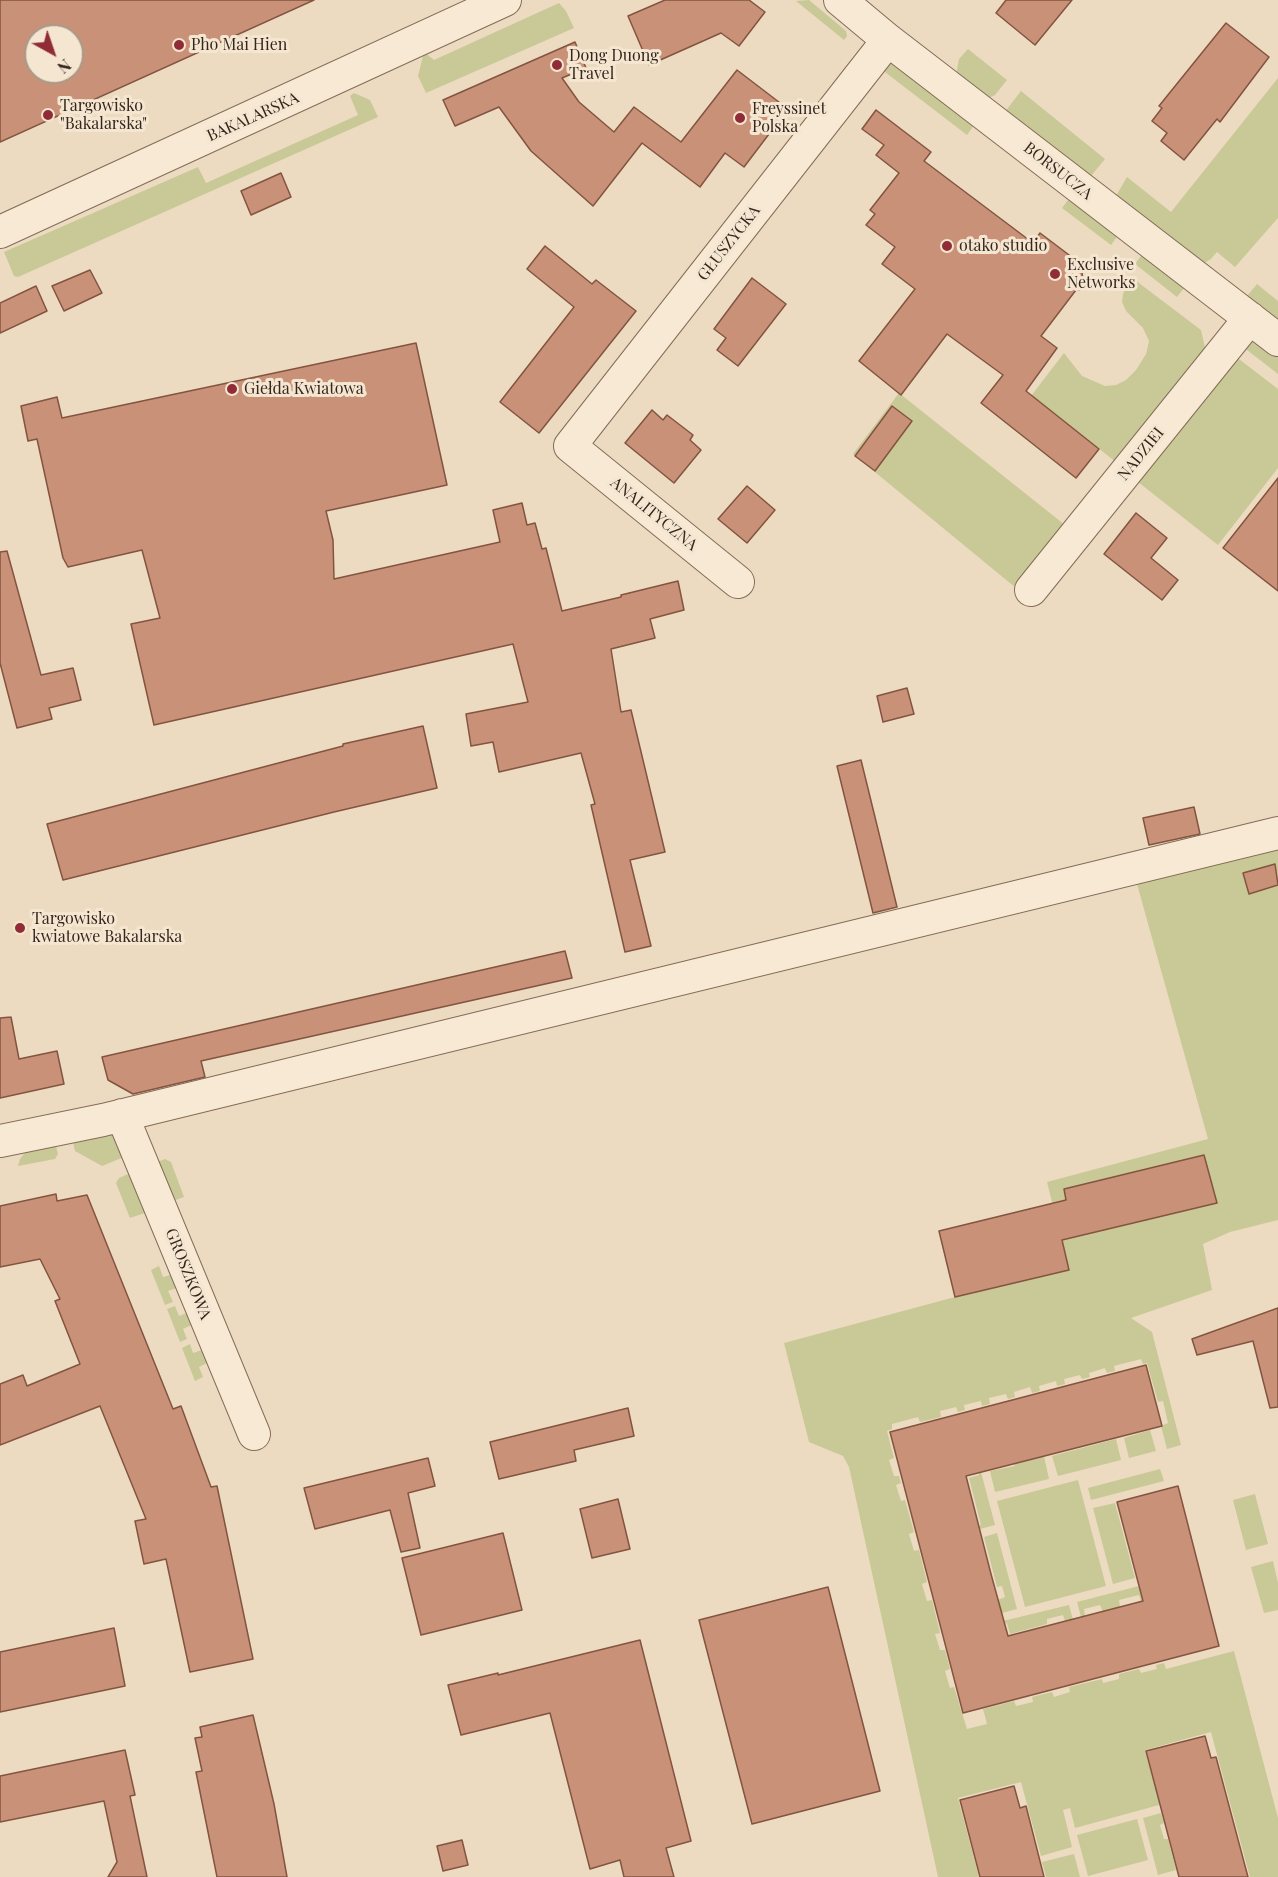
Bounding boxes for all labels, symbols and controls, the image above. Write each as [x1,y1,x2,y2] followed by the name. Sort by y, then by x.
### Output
[24,24,84,84] north arrow
[191,35,287,55] place label: Pho Mai Hien
[172,38,186,52] marker: Pho Mai Hien
[569,46,659,84] place label: Dong Duong Travel
[53,55,76,78] text: N
[550,58,564,72] marker: Dong Duong Travel
[204,88,302,146] street label: BAKALARSKA
[60,96,147,134] place label: Targowisko "Bakalarska"
[752,99,826,137] place label: Freyssinet Polska
[41,108,55,122] marker: Targowisko "Bakalarska"
[733,111,747,125] marker: Freyssinet Polska
[1020,138,1096,204] street label: BORSUCZA
[694,201,764,285] street label: GŁUSZYCKA
[959,236,1047,256] place label: otako studio
[940,239,954,253] marker: otako studio
[1067,255,1135,293] place label: Exclusive Networks
[1048,267,1062,281] marker: Exclusive Networks
[244,379,364,399] place label: Giełda Kwiatowa
[225,382,239,396] marker: Giełda Kwiatowa
[1114,424,1168,484] street label: NADZIEI
[607,473,701,555] street label: ANALITYCZNA
[32,909,182,947] place label: Targowisko kwiatowe Bakalarska
[13,921,27,935] marker: Targowisko kwiatowe Bakalarska
[161,1226,215,1322] street label: GROSZKOWA

